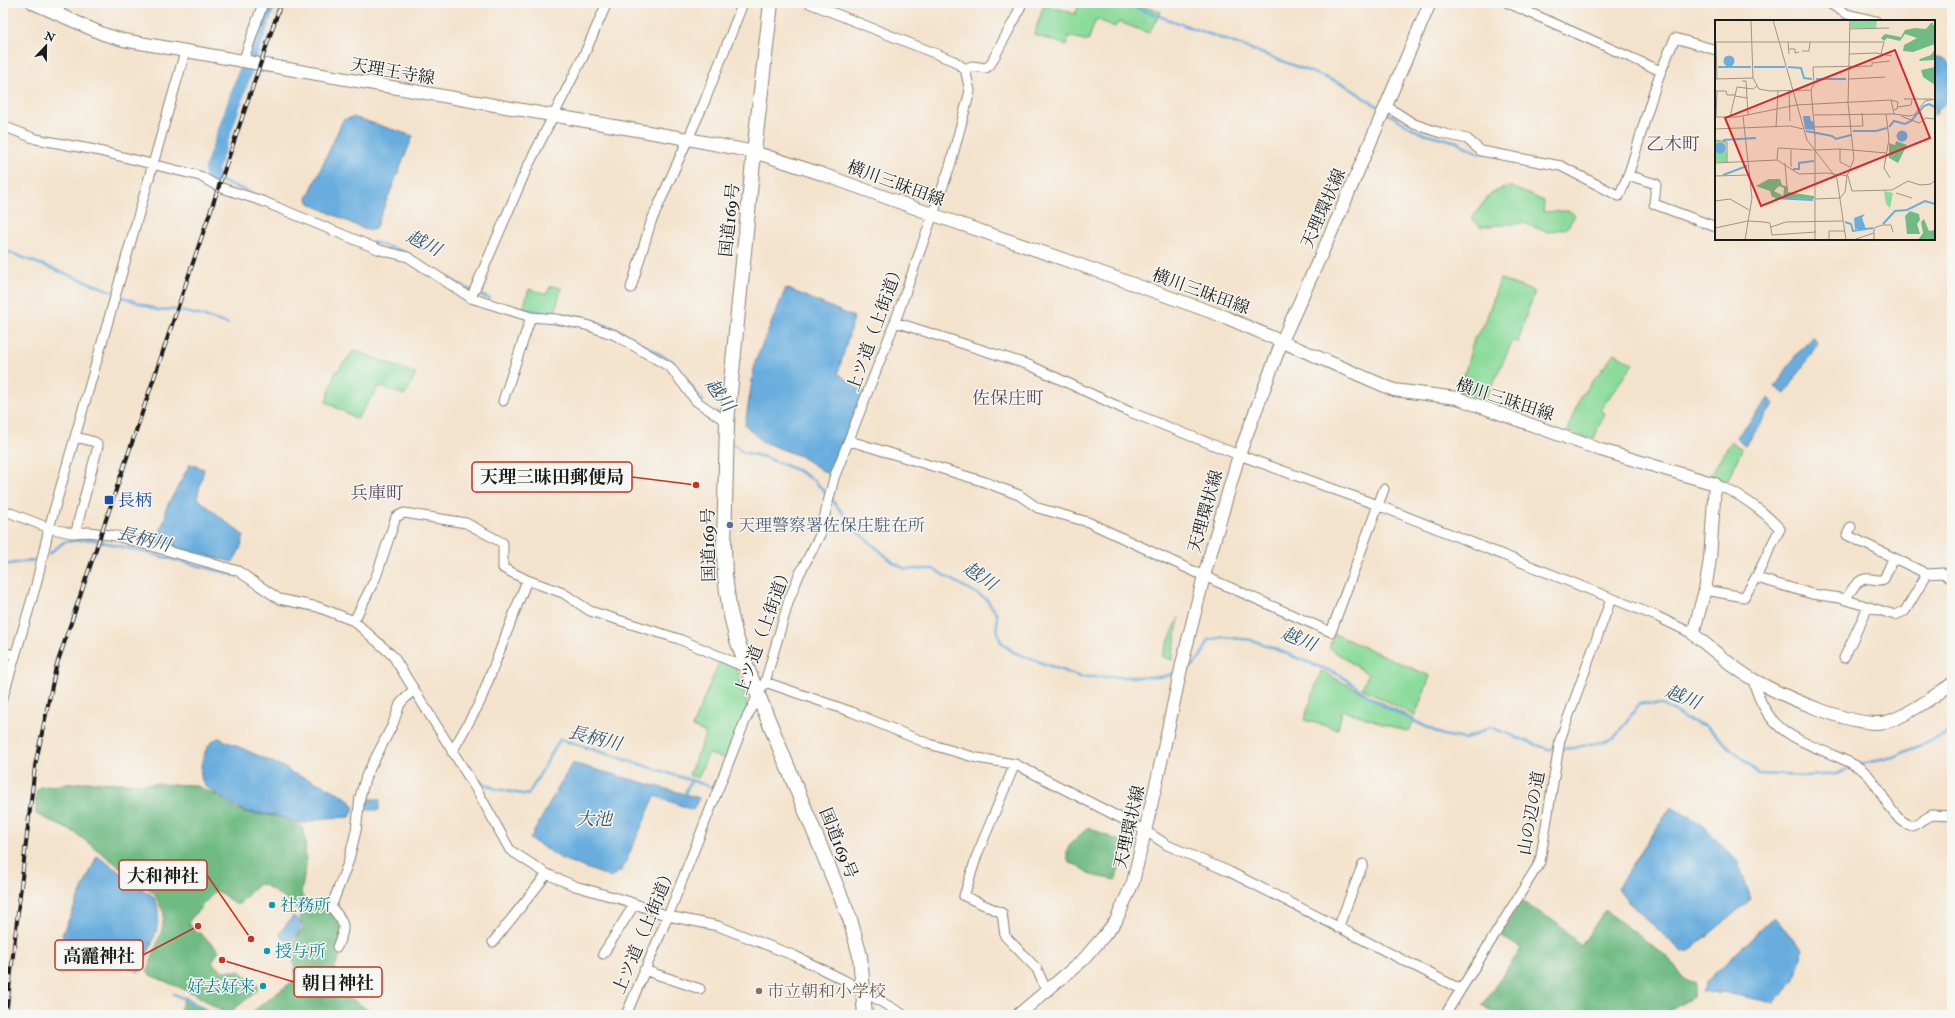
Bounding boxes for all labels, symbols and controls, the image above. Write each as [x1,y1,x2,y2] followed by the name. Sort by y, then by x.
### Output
[1715,20,1935,240] inset map
[26,26,66,66] north arrow
[42,29,58,45] text: N
[349,54,437,89] street label: 天理王寺線
[1646,133,1700,156] district label: 乙木町
[844,156,947,211] street label: 横川三昧田線
[1297,165,1350,251] street label: 天理環状線
[715,182,744,258] street label: 国道169号
[403,225,447,263] water label: 越川
[842,260,909,395] street label: 上ツ道（上街道）
[1149,264,1252,319] street label: 横川三昧田線
[700,374,741,418] water label: 越川
[1453,374,1557,425] street label: 横川三昧田線
[972,387,1044,410] district label: 佐保庄町
[472,462,632,492] callout: 天理三昧田郵便局
[480,466,624,489] text: 天理三昧田郵便局
[1184,467,1227,555] street label: 天理環状線
[350,482,404,505] district label: 兵庫町
[118,490,152,511] place label: 長柄
[103,494,115,506] marker: 長柄
[697,508,720,582] street label: 国道169号
[738,515,925,536] place label: 天理警察署佐保庄駐在所
[725,520,735,530] marker: 天理警察署佐保庄駐在所
[115,522,175,558] water label: 長柄川
[958,557,1003,597] water label: 越川
[730,563,797,698] street label: 上ツ道（上街道）
[1278,622,1322,658] water label: 越川
[1662,680,1706,716] water label: 越川
[566,721,626,757] water label: 長柄川
[1514,769,1549,857] street label: 山の辺の道
[1110,783,1149,871] street label: 天理環状線
[815,805,862,882] street label: 国道169号
[576,808,614,831] water label: 大池
[119,860,207,890] callout: 大和神社
[608,863,681,997] street label: 上ツ道（上街道）
[127,865,199,888] text: 大和神社
[280,895,331,916] place label: 社務所
[267,900,277,910] marker: 社務所
[55,940,143,970] callout: 高龗神社
[275,941,326,962] place label: 授与所
[63,945,135,968] text: 高龗神社
[262,946,272,956] marker: 授与所
[294,967,382,997] callout: 朝日神社
[302,972,374,995] text: 朝日神社
[187,976,255,997] place label: 好去好来
[258,981,268,991] marker: 好去好来
[767,981,886,1002] place label: 市立朝和小学校
[754,986,764,996] marker: 市立朝和小学校

